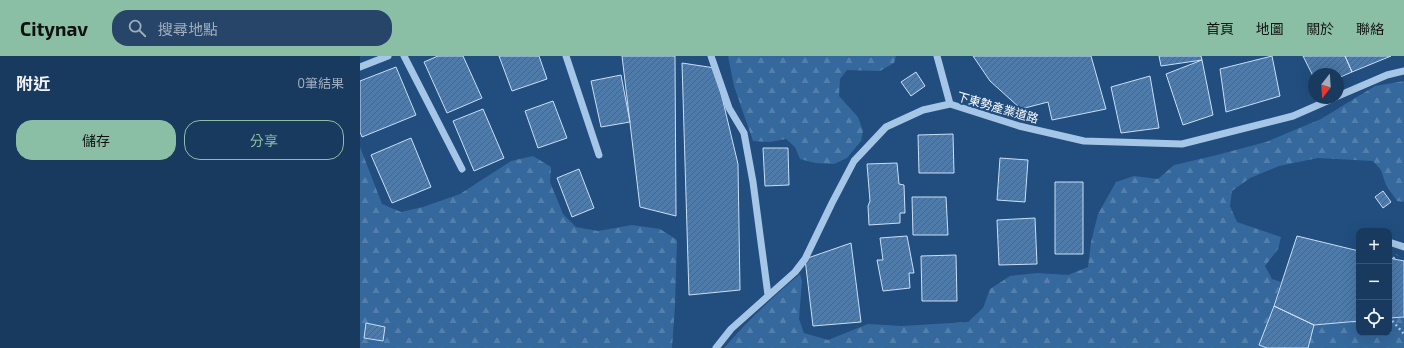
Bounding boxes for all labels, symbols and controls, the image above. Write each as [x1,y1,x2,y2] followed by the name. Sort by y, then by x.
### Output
[112,10,392,46] search box
[20,17,88,40] text: Citynav
[126,17,148,39] icon: search
[158,20,218,38] text: 搜尋地點
[1206,20,1234,37] text: 首頁
[1256,20,1284,37] text: 地圖
[1306,20,1334,37] text: 關於
[1356,20,1384,37] text: 聯絡
[1308,68,1344,104] north arrow
[16,73,50,93] text: 附近
[297,75,344,91] text: 0筆結果
[956,89,1040,125] street label: 下東勢產業道路
[16,120,176,160] button: 儲存
[184,120,344,160] button: 分享
[1356,228,1392,336] map controls
[1356,228,1392,264] button: +
[1356,264,1392,300] button: −
[1356,300,1392,336] button: locate

